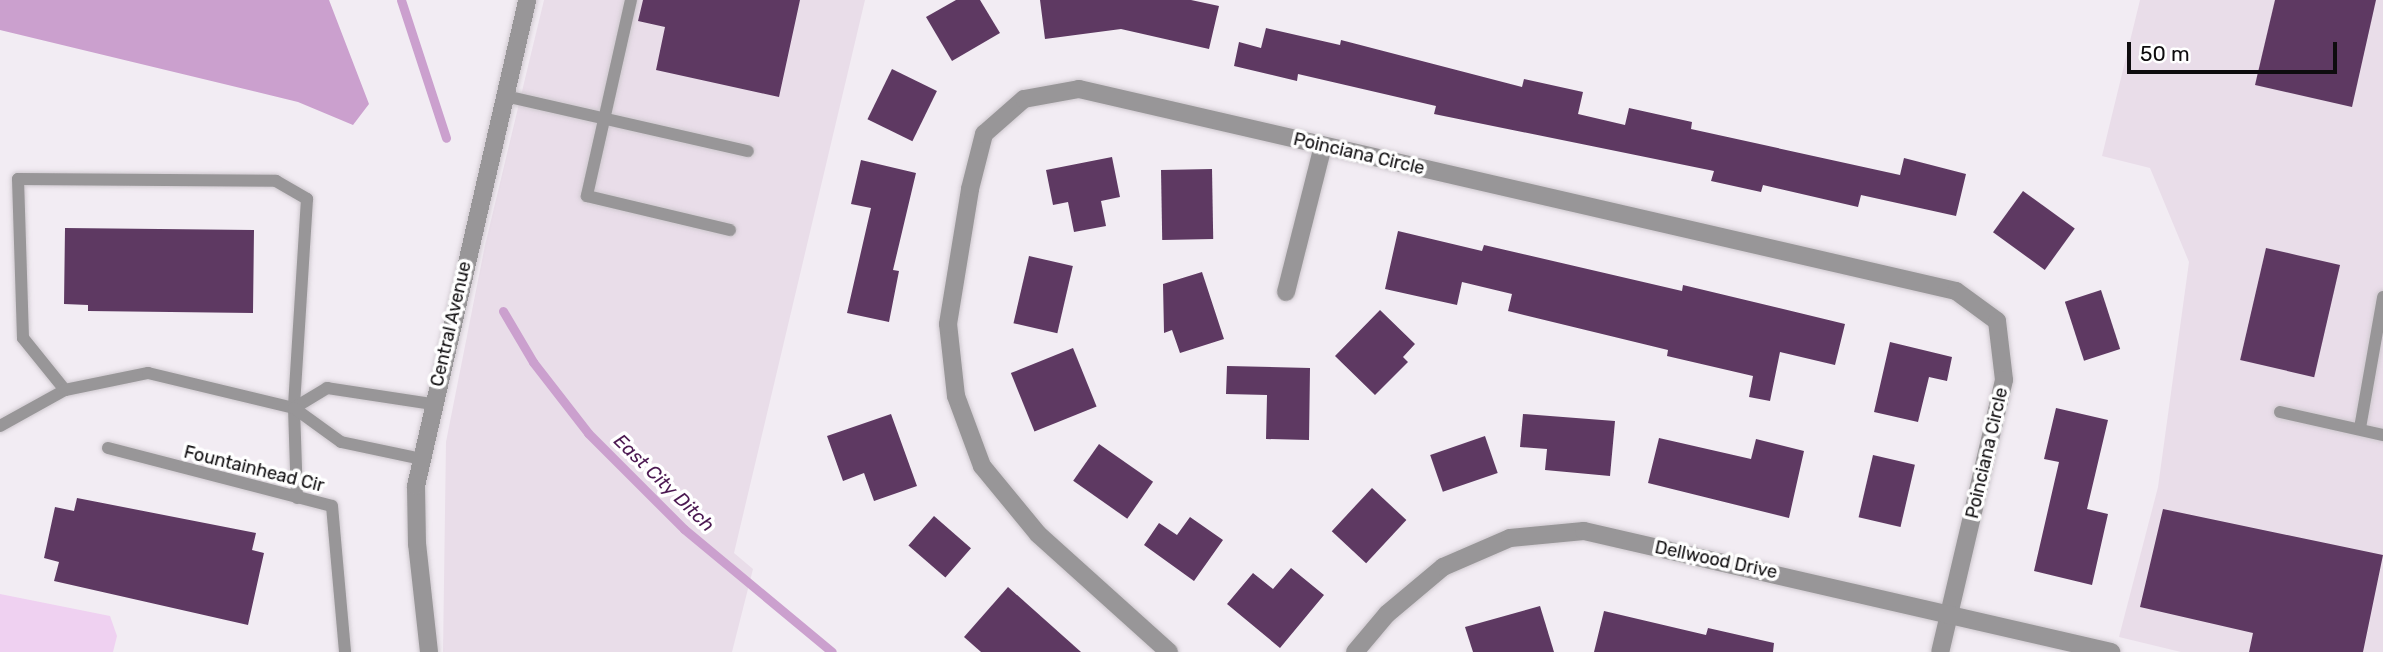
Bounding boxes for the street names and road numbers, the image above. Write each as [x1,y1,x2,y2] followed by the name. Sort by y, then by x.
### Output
[1291,128,1427,180] street label: Poinciana Circle
[426,259,476,389] street label: Central Avenue
[1961,385,2013,521] street label: Poinciana Circle
[182,441,326,497] street label: Fountainhead Cir
[1653,536,1779,584] street label: Dellwood Drive

